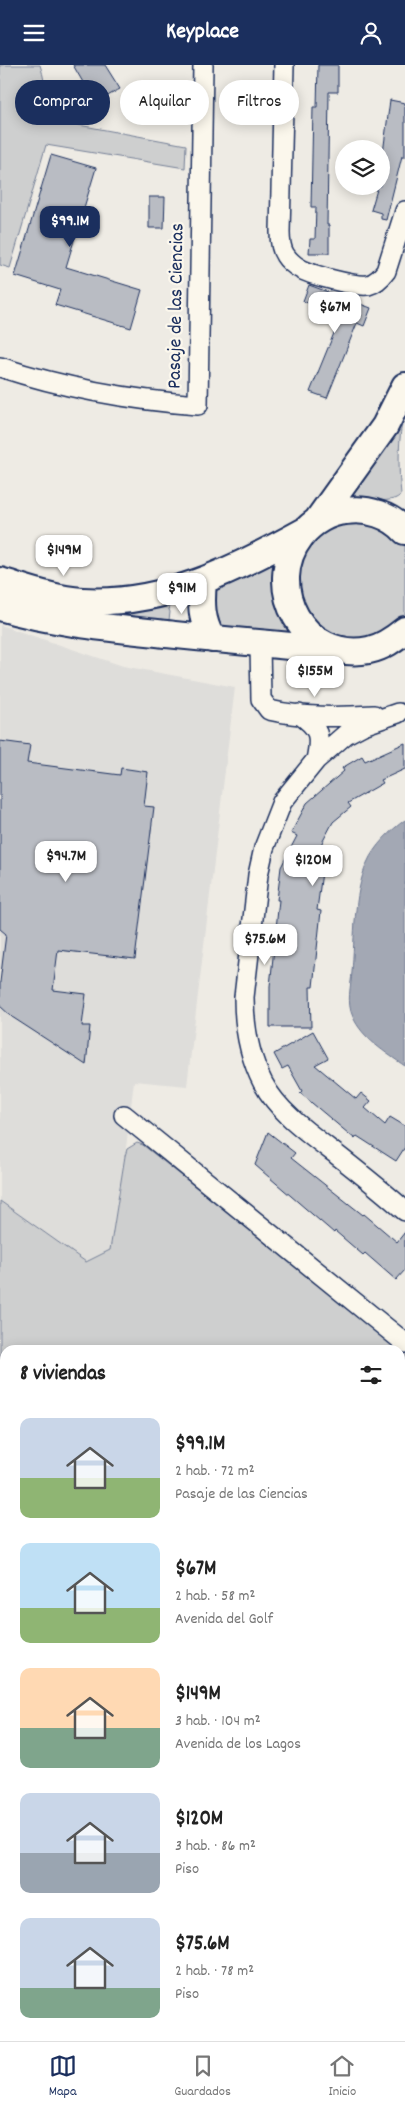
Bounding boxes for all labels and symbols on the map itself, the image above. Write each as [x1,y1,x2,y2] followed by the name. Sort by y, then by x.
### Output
[29,205,111,248] pin: $99.1M
[162,223,192,389] street label: Pasaje de las Ciencias
[305,291,365,334] pin: $67M
[29,535,99,577] pin: $149M
[152,573,212,615] pin: $91M
[280,655,350,698] pin: $155M
[25,841,107,883] pin: $94.7M
[278,845,348,887] pin: $120M
[224,923,306,966] pin: $75.6M

